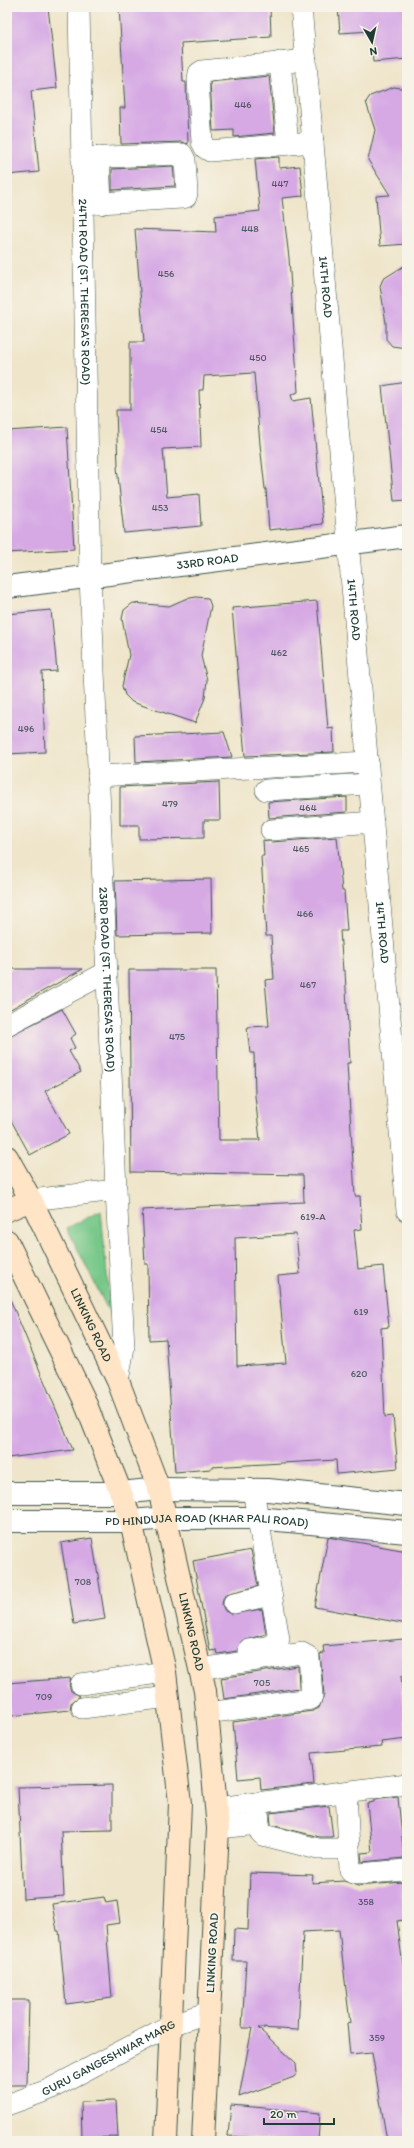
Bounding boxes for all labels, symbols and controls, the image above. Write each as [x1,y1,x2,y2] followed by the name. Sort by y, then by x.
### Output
[352,22,392,62] north arrow
[369,44,378,58] text: N
[234,98,252,111] house number: 446
[272,177,289,190] house number: 447
[76,199,93,385] street label: 24TH ROAD (ST. THERESA'S ROAD)
[241,222,259,235] house number: 448
[316,255,335,319] street label: 14TH ROAD
[158,267,174,280] house number: 456
[249,351,267,364] house number: 450
[150,423,168,436] house number: 454
[152,501,169,514] house number: 453
[176,551,239,572] street label: 33RD ROAD
[344,578,364,641] street label: 14TH ROAD
[271,646,288,659] house number: 462
[18,722,34,735] house number: 496
[162,797,178,810] house number: 479
[299,801,317,814] house number: 464
[293,842,309,855] house number: 465
[96,887,118,1073] street label: 23RD ROAD (ST. THERESA'S ROAD)
[373,901,392,964] street label: 14TH ROAD
[297,907,313,920] house number: 466
[300,978,316,991] house number: 467
[169,1030,185,1043] house number: 475
[300,1210,326,1223] house number: 619-A
[67,1286,115,1364] street label: LINKING ROAD
[353,1305,369,1318] house number: 619
[351,1367,367,1380] house number: 620
[105,1511,309,1530] street label: PD HINDUJA ROAD (KHAR PALI ROAD)
[75,1575,92,1588] house number: 708
[176,1591,207,1672] street label: LINKING ROAD
[254,1676,270,1689] house number: 705
[36,1690,52,1703] house number: 709
[358,1895,375,1908] house number: 358
[203,1913,221,1993] street label: LINKING ROAD
[40,2017,178,2099] street label: GURU GANGESHWAR MARG
[369,2031,385,2044] house number: 359
[264,2100,334,2126] scale bar
[270,2107,297,2121] text: 20 m

